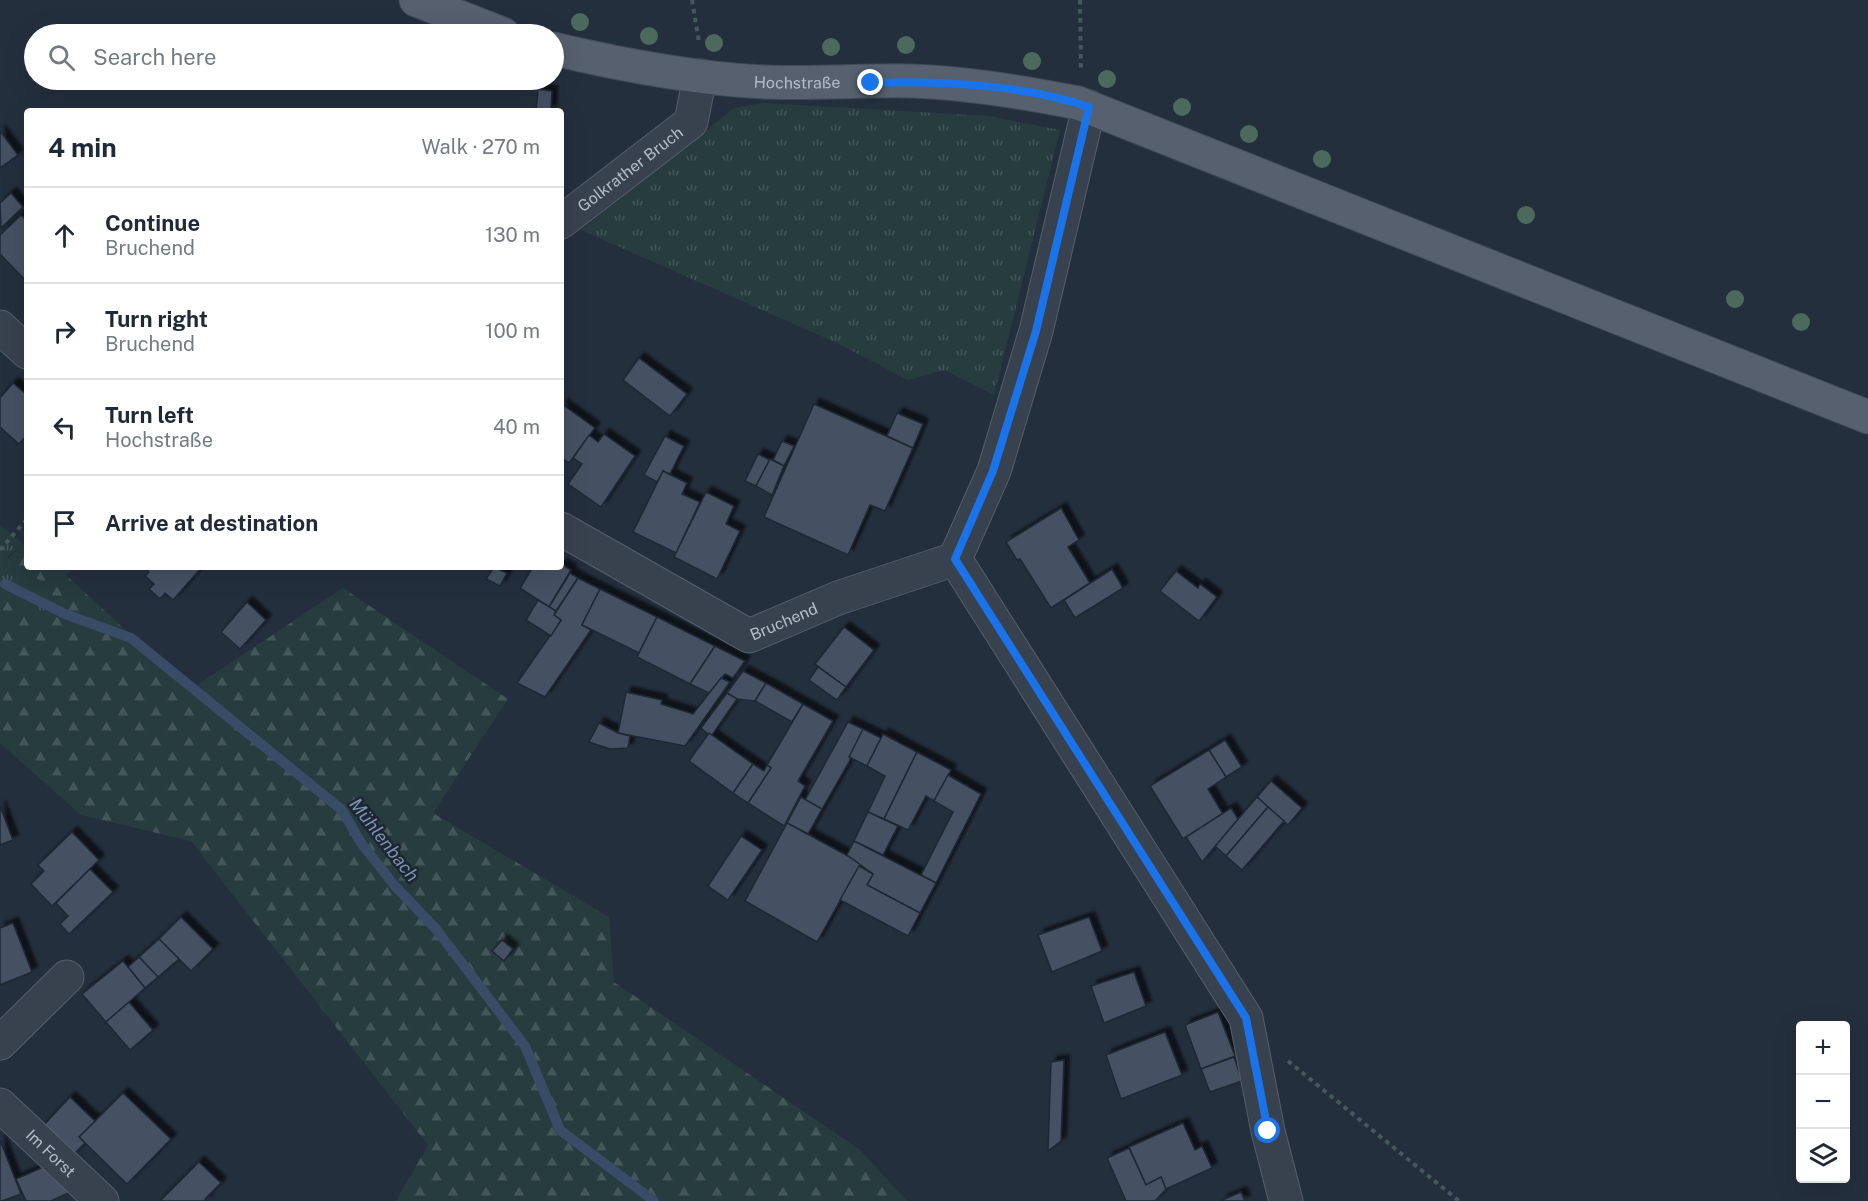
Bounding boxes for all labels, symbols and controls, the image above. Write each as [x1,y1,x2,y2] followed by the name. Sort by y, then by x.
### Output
[24,24,564,90] search box
[45,41,78,74] icon: search
[93,44,217,70] text: Search here
[857,69,883,95] route end
[753,72,841,93] street label: Hochstraße
[574,123,687,216] street label: Golkrather Bruch
[48,132,117,163] text: 4 min
[421,135,540,159] text: Walk · 270 m
[105,210,200,236] text: Continue
[48,219,81,252] icon: ahead
[485,223,540,247] text: 130 m
[105,236,195,260] text: Bruchend
[105,306,208,332] text: Turn right
[48,315,81,348] icon: right
[485,319,540,343] text: 100 m
[105,332,195,356] text: Bruchend
[105,402,194,428] text: Turn left
[48,411,81,444] icon: left
[493,415,540,439] text: 40 m
[105,428,213,452] text: Hochstraße
[48,507,81,540] icon: arrive
[105,510,318,536] text: Arrive at destination
[747,599,821,645] street label: Bruchend
[345,794,423,886] water label: Mühlenbach
[1796,1021,1850,1183] map controls
[1796,1021,1850,1075] button: +
[1796,1075,1850,1129] button: −
[1254,1117,1280,1143] route start
[22,1126,79,1181] street label: Im Forst
[1796,1129,1850,1183] button: layers

